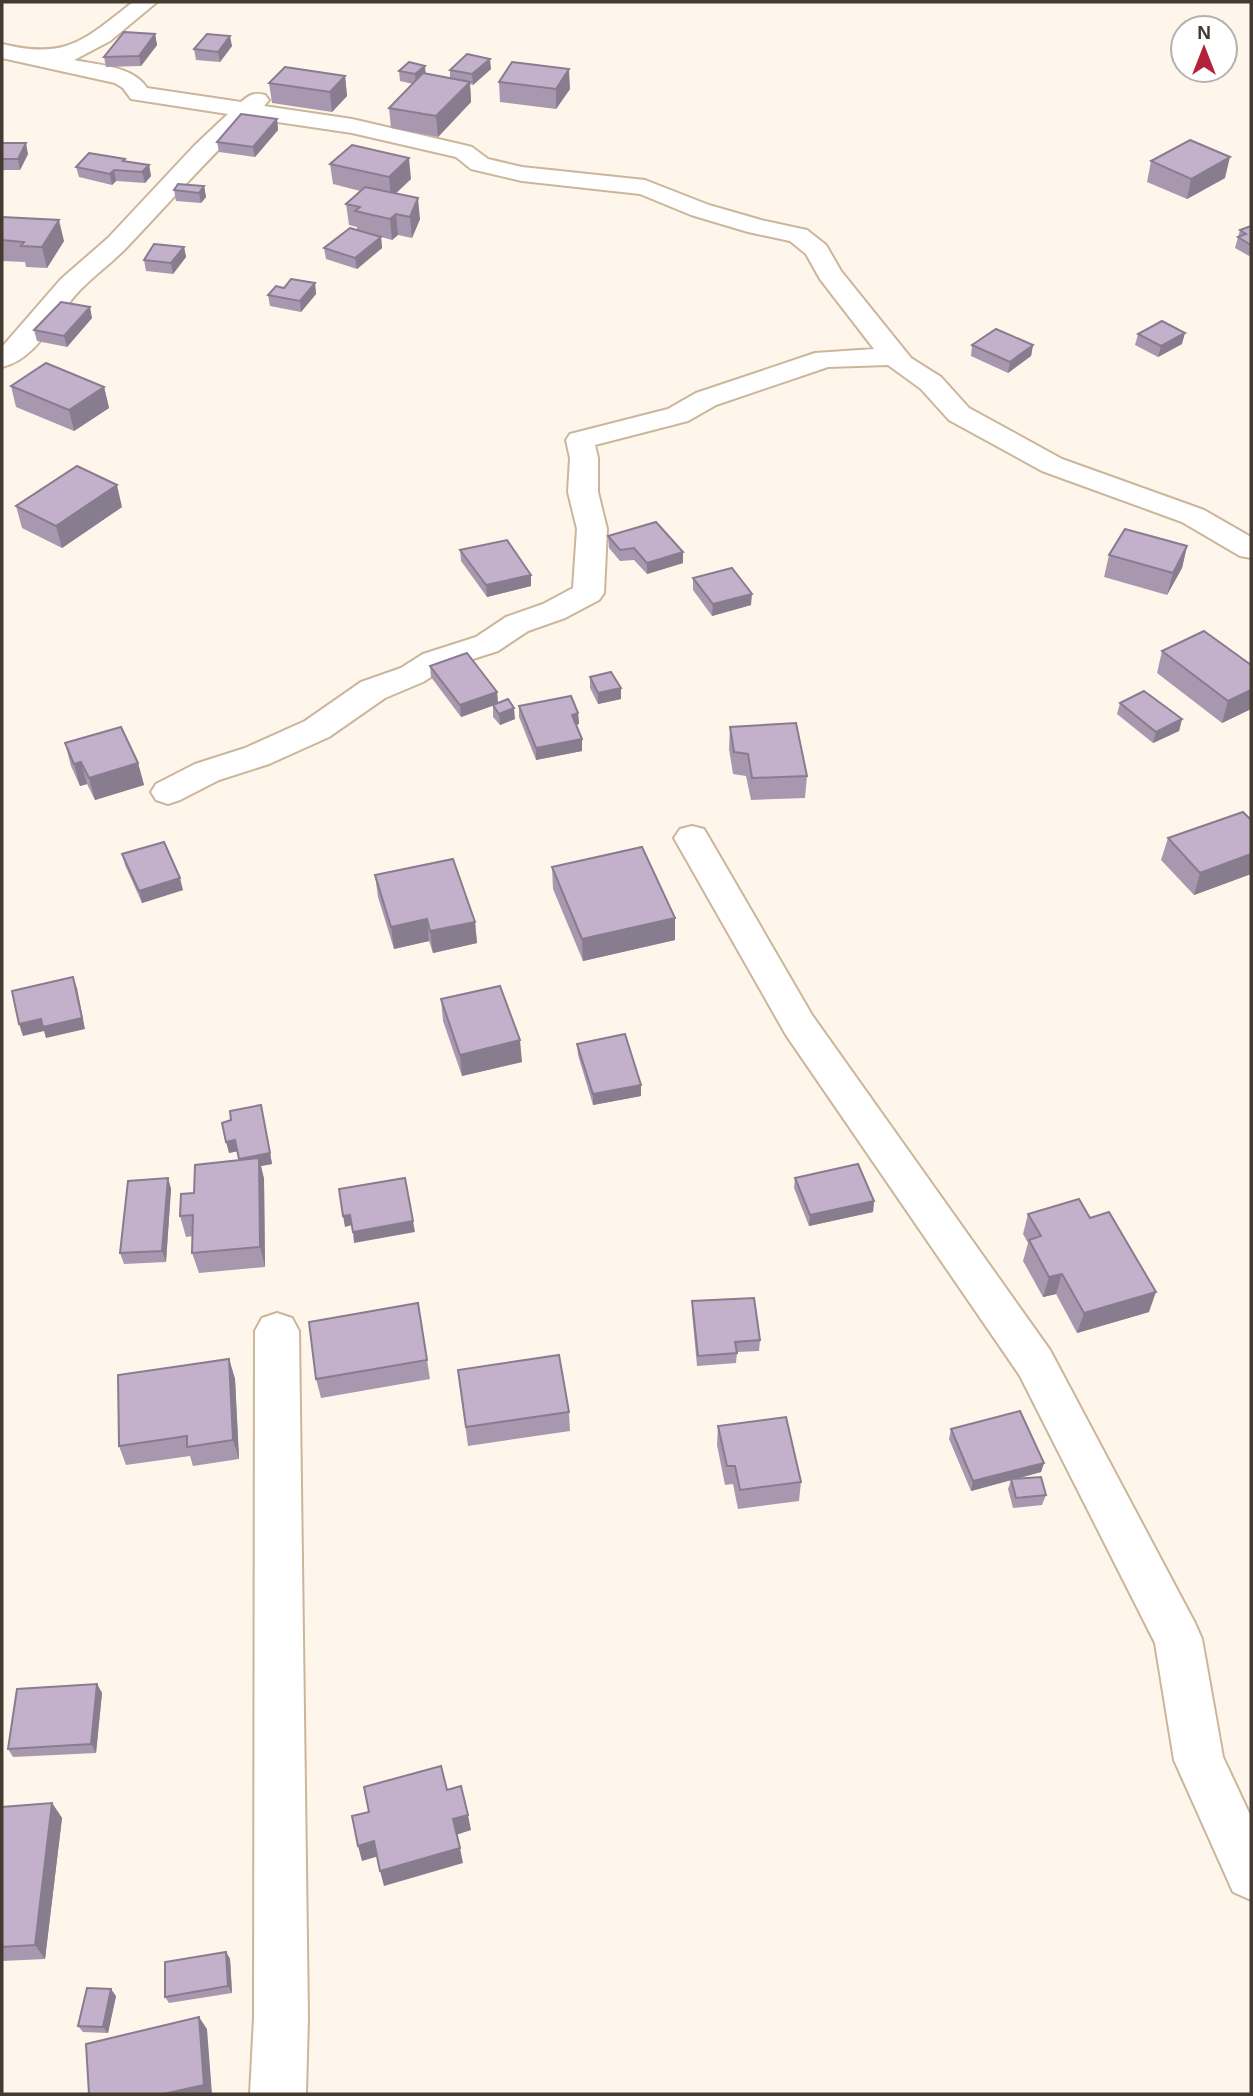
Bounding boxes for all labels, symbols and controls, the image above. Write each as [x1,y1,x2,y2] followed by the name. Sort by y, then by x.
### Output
[1169,14,1239,84] north arrow
[1197,22,1211,43] text: N

